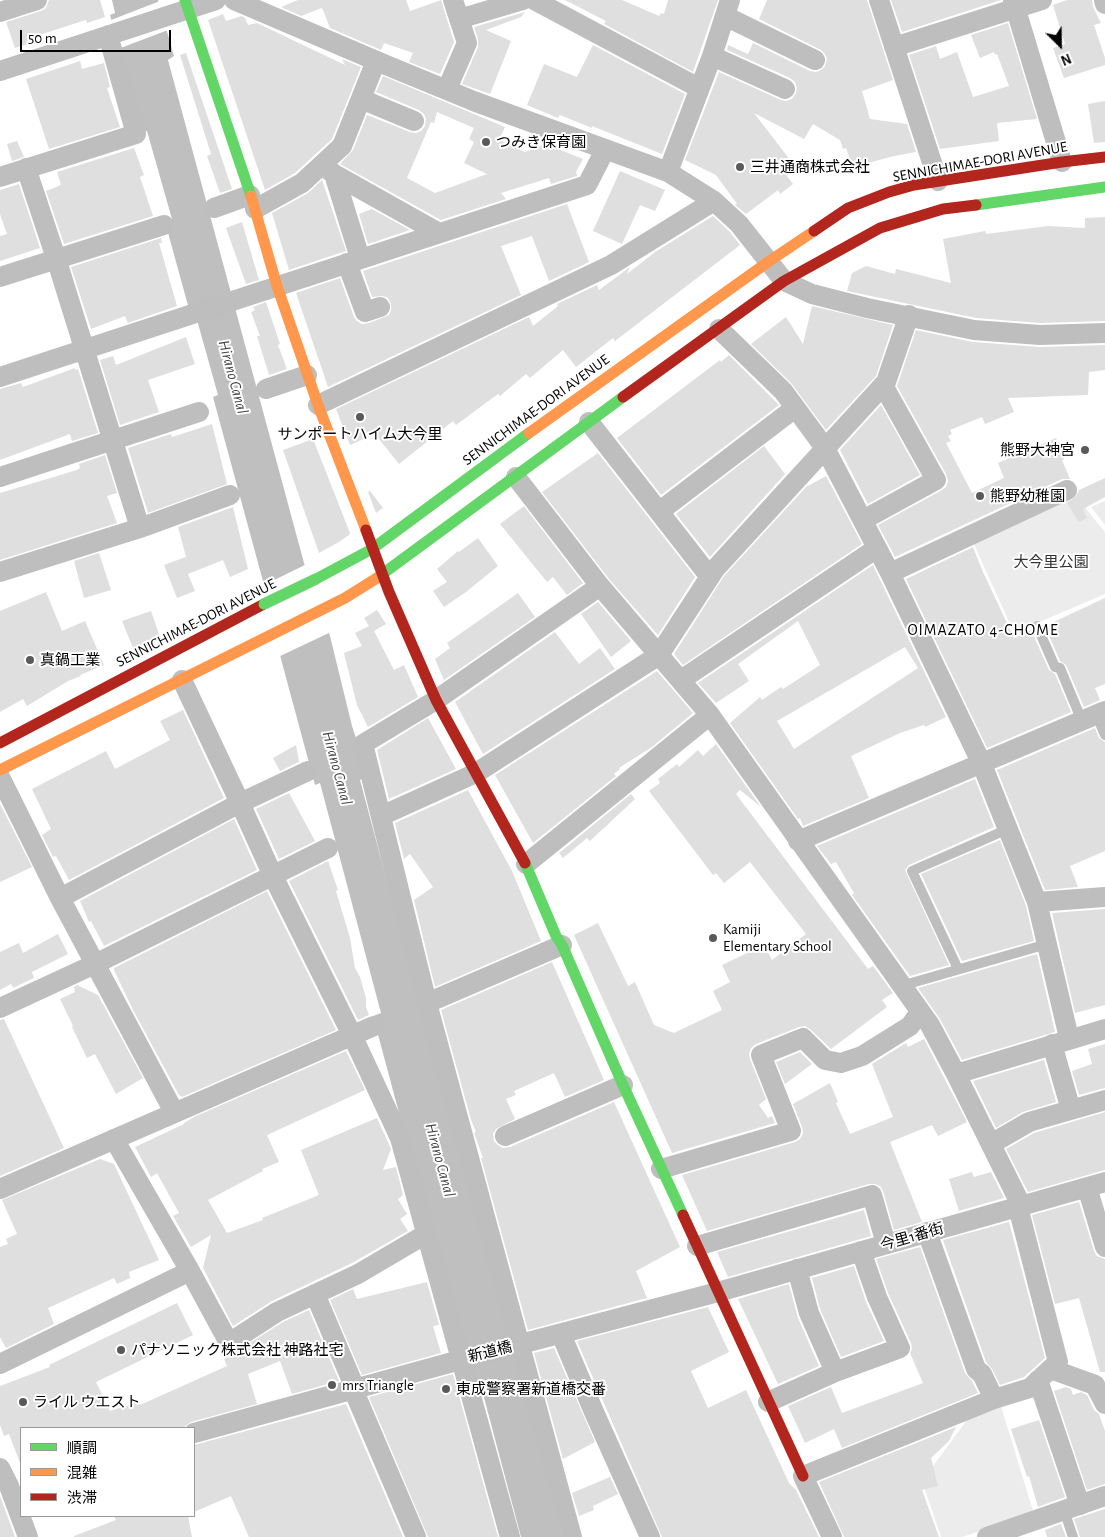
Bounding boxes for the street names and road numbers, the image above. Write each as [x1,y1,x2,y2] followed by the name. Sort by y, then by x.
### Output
[891,138,1069,186] street label: SENNICHIMAE-DORI AVENUE
[459,351,613,469] street label: SENNICHIMAE-DORI AVENUE
[113,575,279,671] street label: SENNICHIMAE-DORI AVENUE
[878,1219,946,1255] street label: 今里1番街
[466,1338,514,1366] street label: 新道橋

